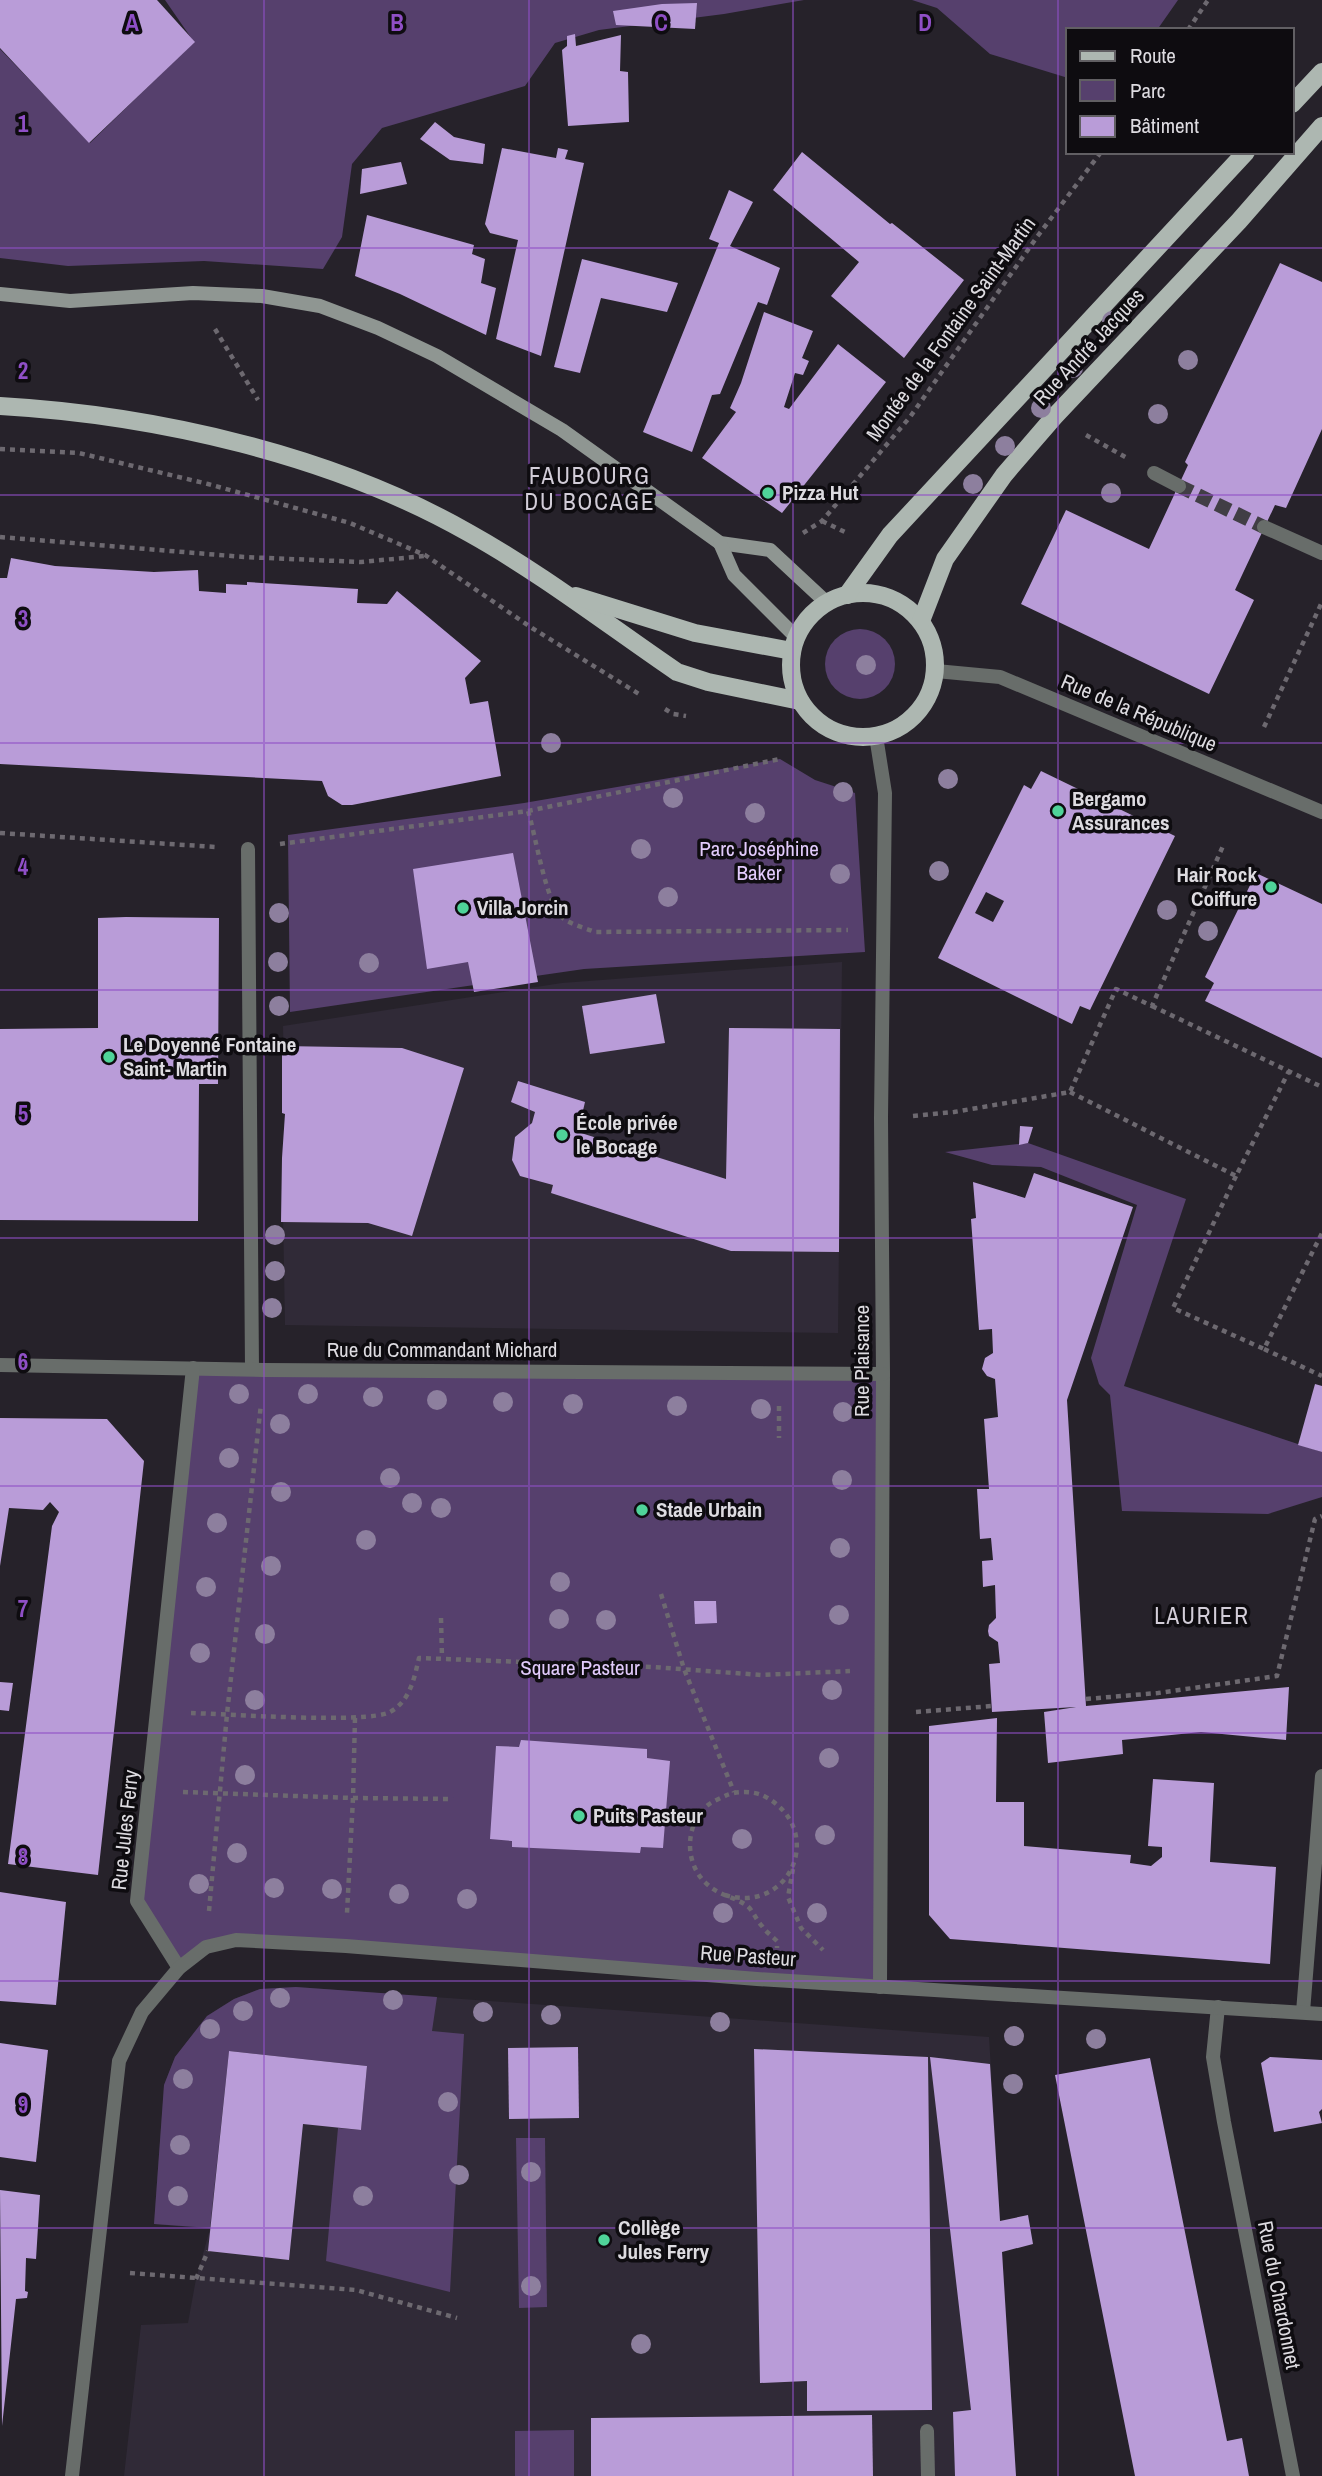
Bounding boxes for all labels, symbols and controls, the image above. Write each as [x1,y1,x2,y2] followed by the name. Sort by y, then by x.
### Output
[125,7,139,38] text: A
[390,7,404,38] text: B
[654,7,668,38] text: C
[918,7,932,38] text: D
[1066,28,1294,154] legend
[1130,41,1176,70] text: Route
[1130,76,1165,105] text: Parc
[18,108,29,139] text: 1
[1130,111,1199,140] text: Bâtiment
[859,211,1042,447] street label: Montée de la Fontaine Saint-Martin
[1027,282,1150,412] street label: Rue André Jacques
[18,355,28,386] text: 2
[524,460,656,517] district label: FAUBOURG DU BOCAGE
[782,478,859,507] place label: Pizza Hut
[760,485,776,501] marker: Pizza Hut
[18,603,28,634] text: 3
[1057,667,1222,758] street label: Rue de la République
[1072,784,1170,837] place label: Bergamo Assurances
[1050,803,1066,819] marker: Bergamo Assurances
[699,834,819,887] park label: Parc Joséphine Baker
[18,851,29,882] text: 4
[1177,860,1257,913] place label: Hair Rock Coiffure
[1263,879,1279,895] marker: Hair Rock Coiffure
[477,893,569,922] place label: Villa Jorcin
[455,900,471,916] marker: Villa Jorcin
[123,1030,296,1083] place label: Le Doyenné Fontaine Saint- Martin
[101,1049,117,1065] marker: Le Doyenné Fontaine Saint- Martin
[18,1098,28,1129] text: 5
[576,1108,677,1161] place label: École privée le Bocage
[554,1127,570,1143] marker: École privée le Bocage
[847,1305,876,1417] street label: Rue Plaisance
[327,1335,557,1364] street label: Rue du Commandant Michard
[18,1346,28,1377] text: 6
[656,1495,762,1524] place label: Stade Urbain
[634,1502,650,1518] marker: Stade Urbain
[18,1593,28,1624] text: 7
[1154,1600,1250,1631] district label: LAURIER
[520,1653,640,1682] park label: Square Pasteur
[104,1768,145,1891] street label: Rue Jules Ferry
[593,1801,703,1830] place label: Puits Pasteur
[571,1808,587,1824] marker: Puits Pasteur
[18,1841,28,1872] text: 8
[699,1938,797,1973] street label: Rue Pasteur
[18,2089,28,2120] text: 9
[618,2213,709,2266] place label: Collège Jules Ferry
[1251,2218,1308,2372] street label: Rue du Chardonnet
[596,2232,612,2248] marker: Collège Jules Ferry

